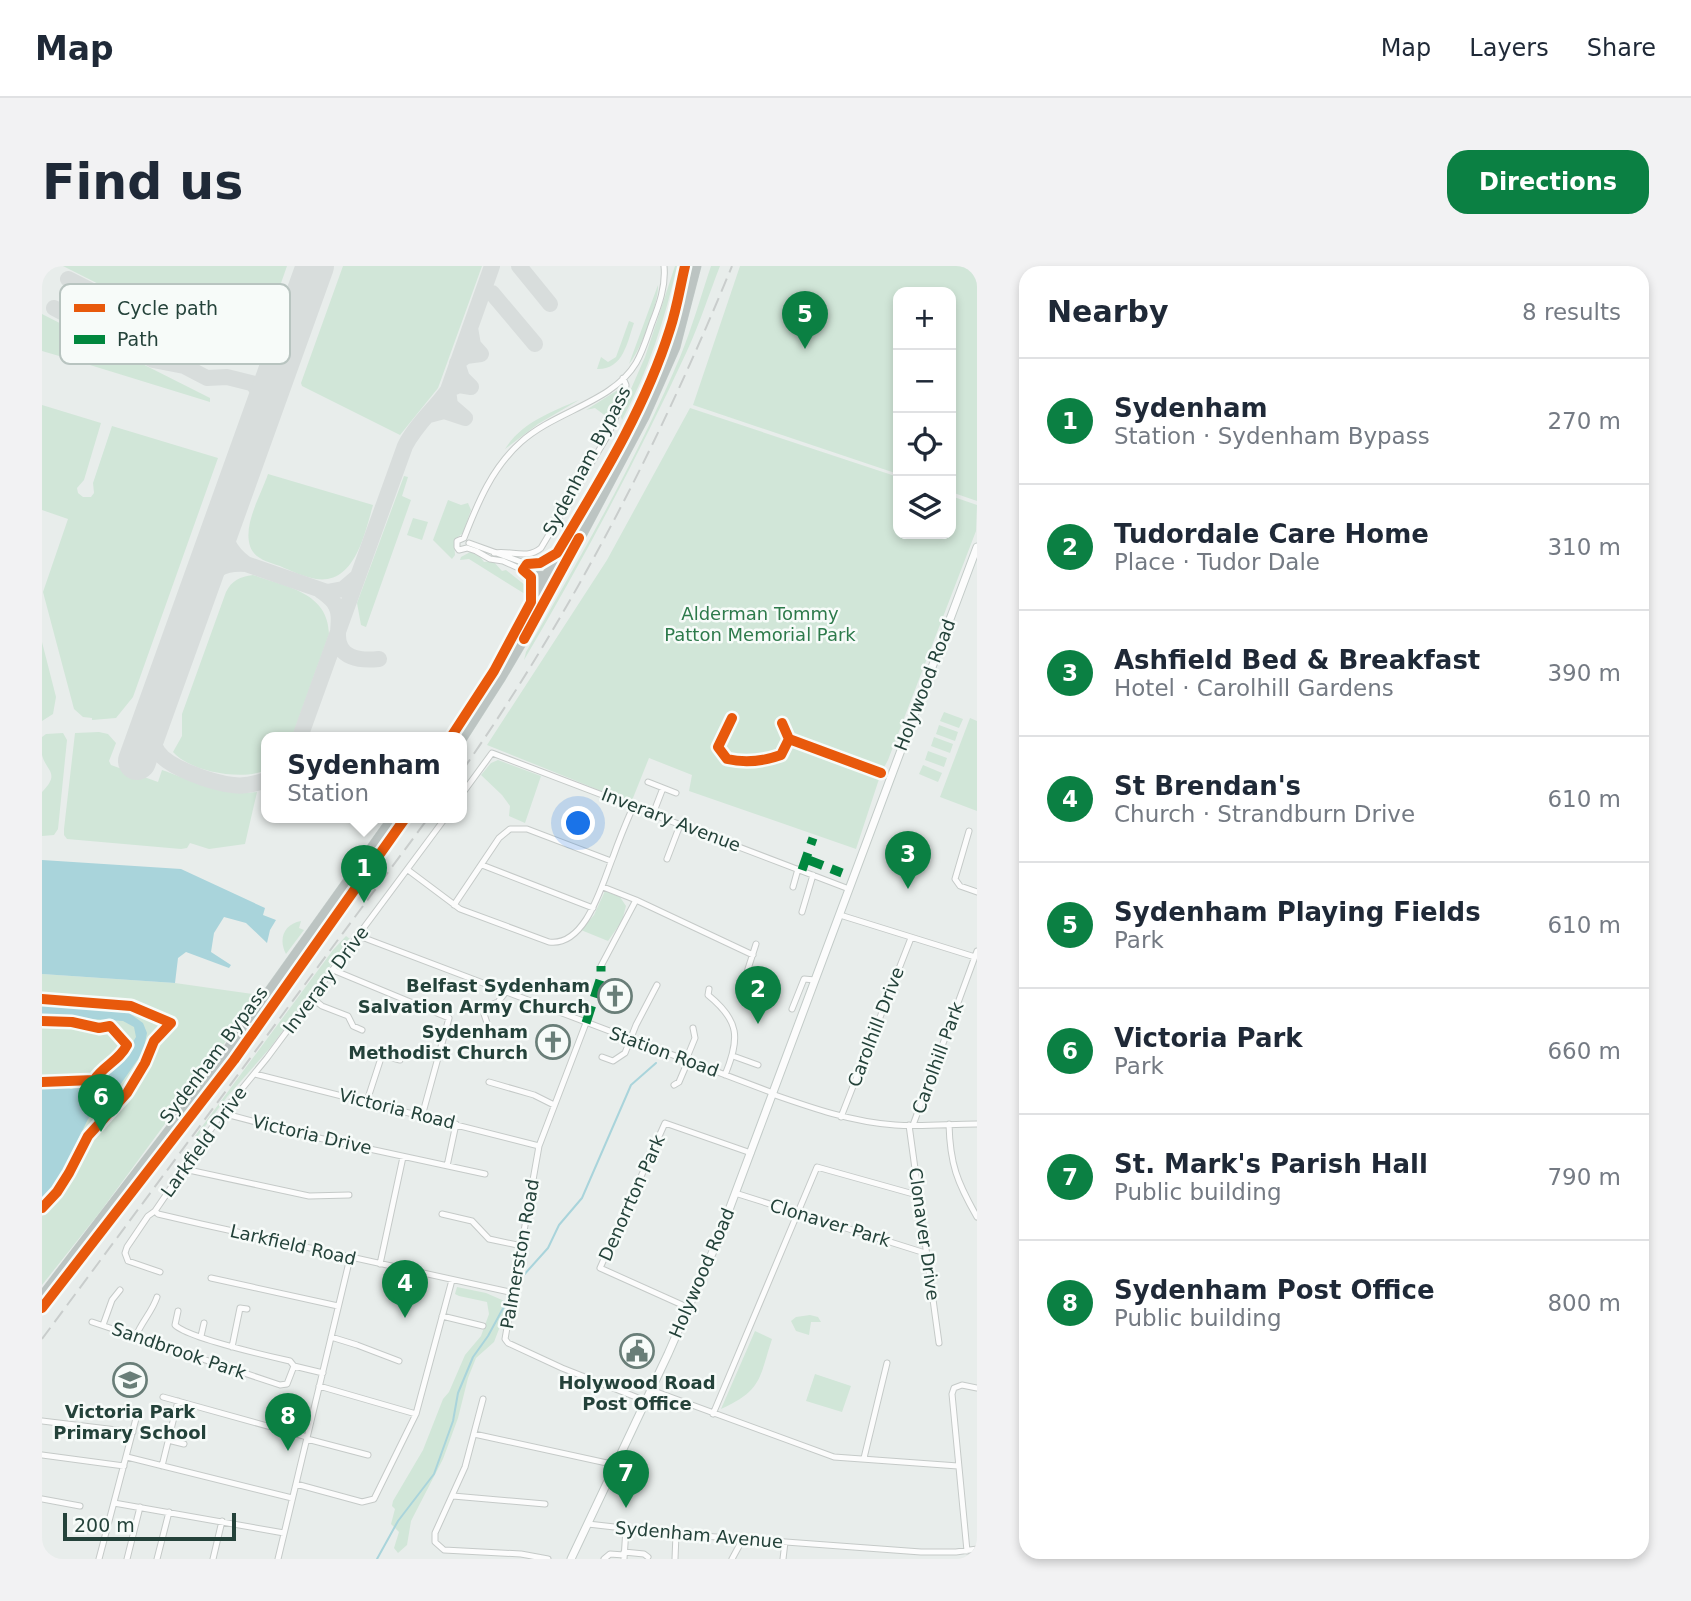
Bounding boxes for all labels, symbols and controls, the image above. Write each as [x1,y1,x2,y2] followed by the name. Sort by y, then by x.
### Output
[35,29,114,68] text: Map
[1381,34,1431,62] text: Map
[1469,34,1549,62] text: Layers
[1587,34,1656,62] text: Share
[1447,150,1649,214] button: Directions
[42,154,243,211] text: Find us
[60,284,290,364] legend
[893,287,956,539] map controls
[893,287,956,350] button: +
[782,291,828,349] pin: 5
[1047,294,1169,329] text: Nearby
[117,297,218,319] text: Cycle path
[1522,299,1621,325] text: 8 results
[117,328,159,350] text: Path
[893,350,956,413] button: −
[538,383,635,539] street label: Sydenham Bypass
[1114,393,1268,423] text: Sydenham
[1062,408,1078,434] text: 1
[1547,408,1621,434] text: 270 m
[893,413,956,476] button: locate
[1114,423,1430,449] text: Station · Sydenham Bypass
[893,476,956,539] button: layers
[1114,519,1429,549] text: Tudordale Care Home
[1062,534,1078,560] text: 2
[1547,534,1621,560] text: 310 m
[1114,549,1320,575] text: Place · Tudor Dale
[664,603,856,645] park label: Alderman Tommy Patton Memorial Park
[890,616,959,754] street label: Holywood Road
[1114,645,1480,675] text: Ashfield Bed & Breakfast
[1062,660,1078,686] text: 3
[1547,660,1621,686] text: 390 m
[1114,675,1394,701] text: Hotel · Carolhill Gardens
[261,732,467,823] popup
[287,750,441,780] text: Sydenham
[1114,771,1301,801] text: St Brendan's
[287,780,369,806] text: Station
[599,783,744,856] street label: Inverary Avenue
[1062,786,1078,812] text: 4
[1547,786,1621,812] text: 610 m
[1114,801,1415,827] text: Church · Strandburn Drive
[561,806,595,840] your location
[885,831,931,889] pin: 3
[341,845,387,903] pin: 1
[1114,897,1481,927] text: Sydenham Playing Fields
[1062,912,1078,938] text: 5
[1547,912,1621,938] text: 610 m
[279,922,373,1037] street label: Inverary Drive
[1114,927,1164,953] text: Park
[843,964,908,1090] street label: Carolhill Drive
[735,966,781,1024] pin: 2
[358,975,590,1017] place label: Belfast Sydenham Salvation Army Church
[596,977,634,1015] church icon: Belfast Sydenham Salvation Army Church
[155,982,272,1127] street label: Sydenham Bypass
[908,998,968,1117] street label: Carolhill Park
[348,1021,528,1063] place label: Sydenham Methodist Church
[607,1022,722,1081] street label: Station Road
[534,1023,572,1061] church icon: Sydenham Methodist Church
[1114,1023,1303,1053] text: Victoria Park
[1062,1038,1078,1064] text: 6
[1547,1038,1621,1064] text: 660 m
[1114,1053,1164,1079] text: Park
[78,1074,124,1132] pin: 6
[156,1082,251,1201] street label: Larkfield Drive
[337,1084,457,1133] street label: Victoria Road
[250,1111,374,1158] street label: Victoria Drive
[594,1131,669,1264] street label: Denorrton Park
[1114,1149,1428,1179] text: St. Mark's Parish Hall
[1062,1164,1078,1190] text: 7
[1547,1164,1621,1190] text: 790 m
[905,1166,944,1302] street label: Clonaver Drive
[496,1177,543,1331] street label: Palmerston Road
[1114,1179,1282,1205] text: Public building
[767,1194,893,1251] street label: Clonaver Park
[665,1205,738,1341] street label: Holywood Road
[228,1220,358,1269] street label: Larkfield Road
[382,1260,428,1318] pin: 4
[1114,1275,1435,1305] text: Sydenham Post Office
[1062,1290,1078,1316] text: 8
[1547,1290,1621,1316] text: 800 m
[1114,1305,1282,1331] text: Public building
[109,1318,250,1384] street label: Sandbrook Park
[618,1332,656,1370] public building icon: Holywood Road Post Office
[111,1361,149,1399] school or university icon: Victoria Park Primary School
[558,1372,716,1414] place label: Holywood Road Post Office
[265,1393,311,1451] pin: 8
[53,1401,207,1443] place label: Victoria Park Primary School
[603,1450,649,1508] pin: 7
[63,1510,236,1542] scale bar
[74,1514,135,1536] text: 200 m
[614,1517,784,1552] street label: Sydenham Avenue

